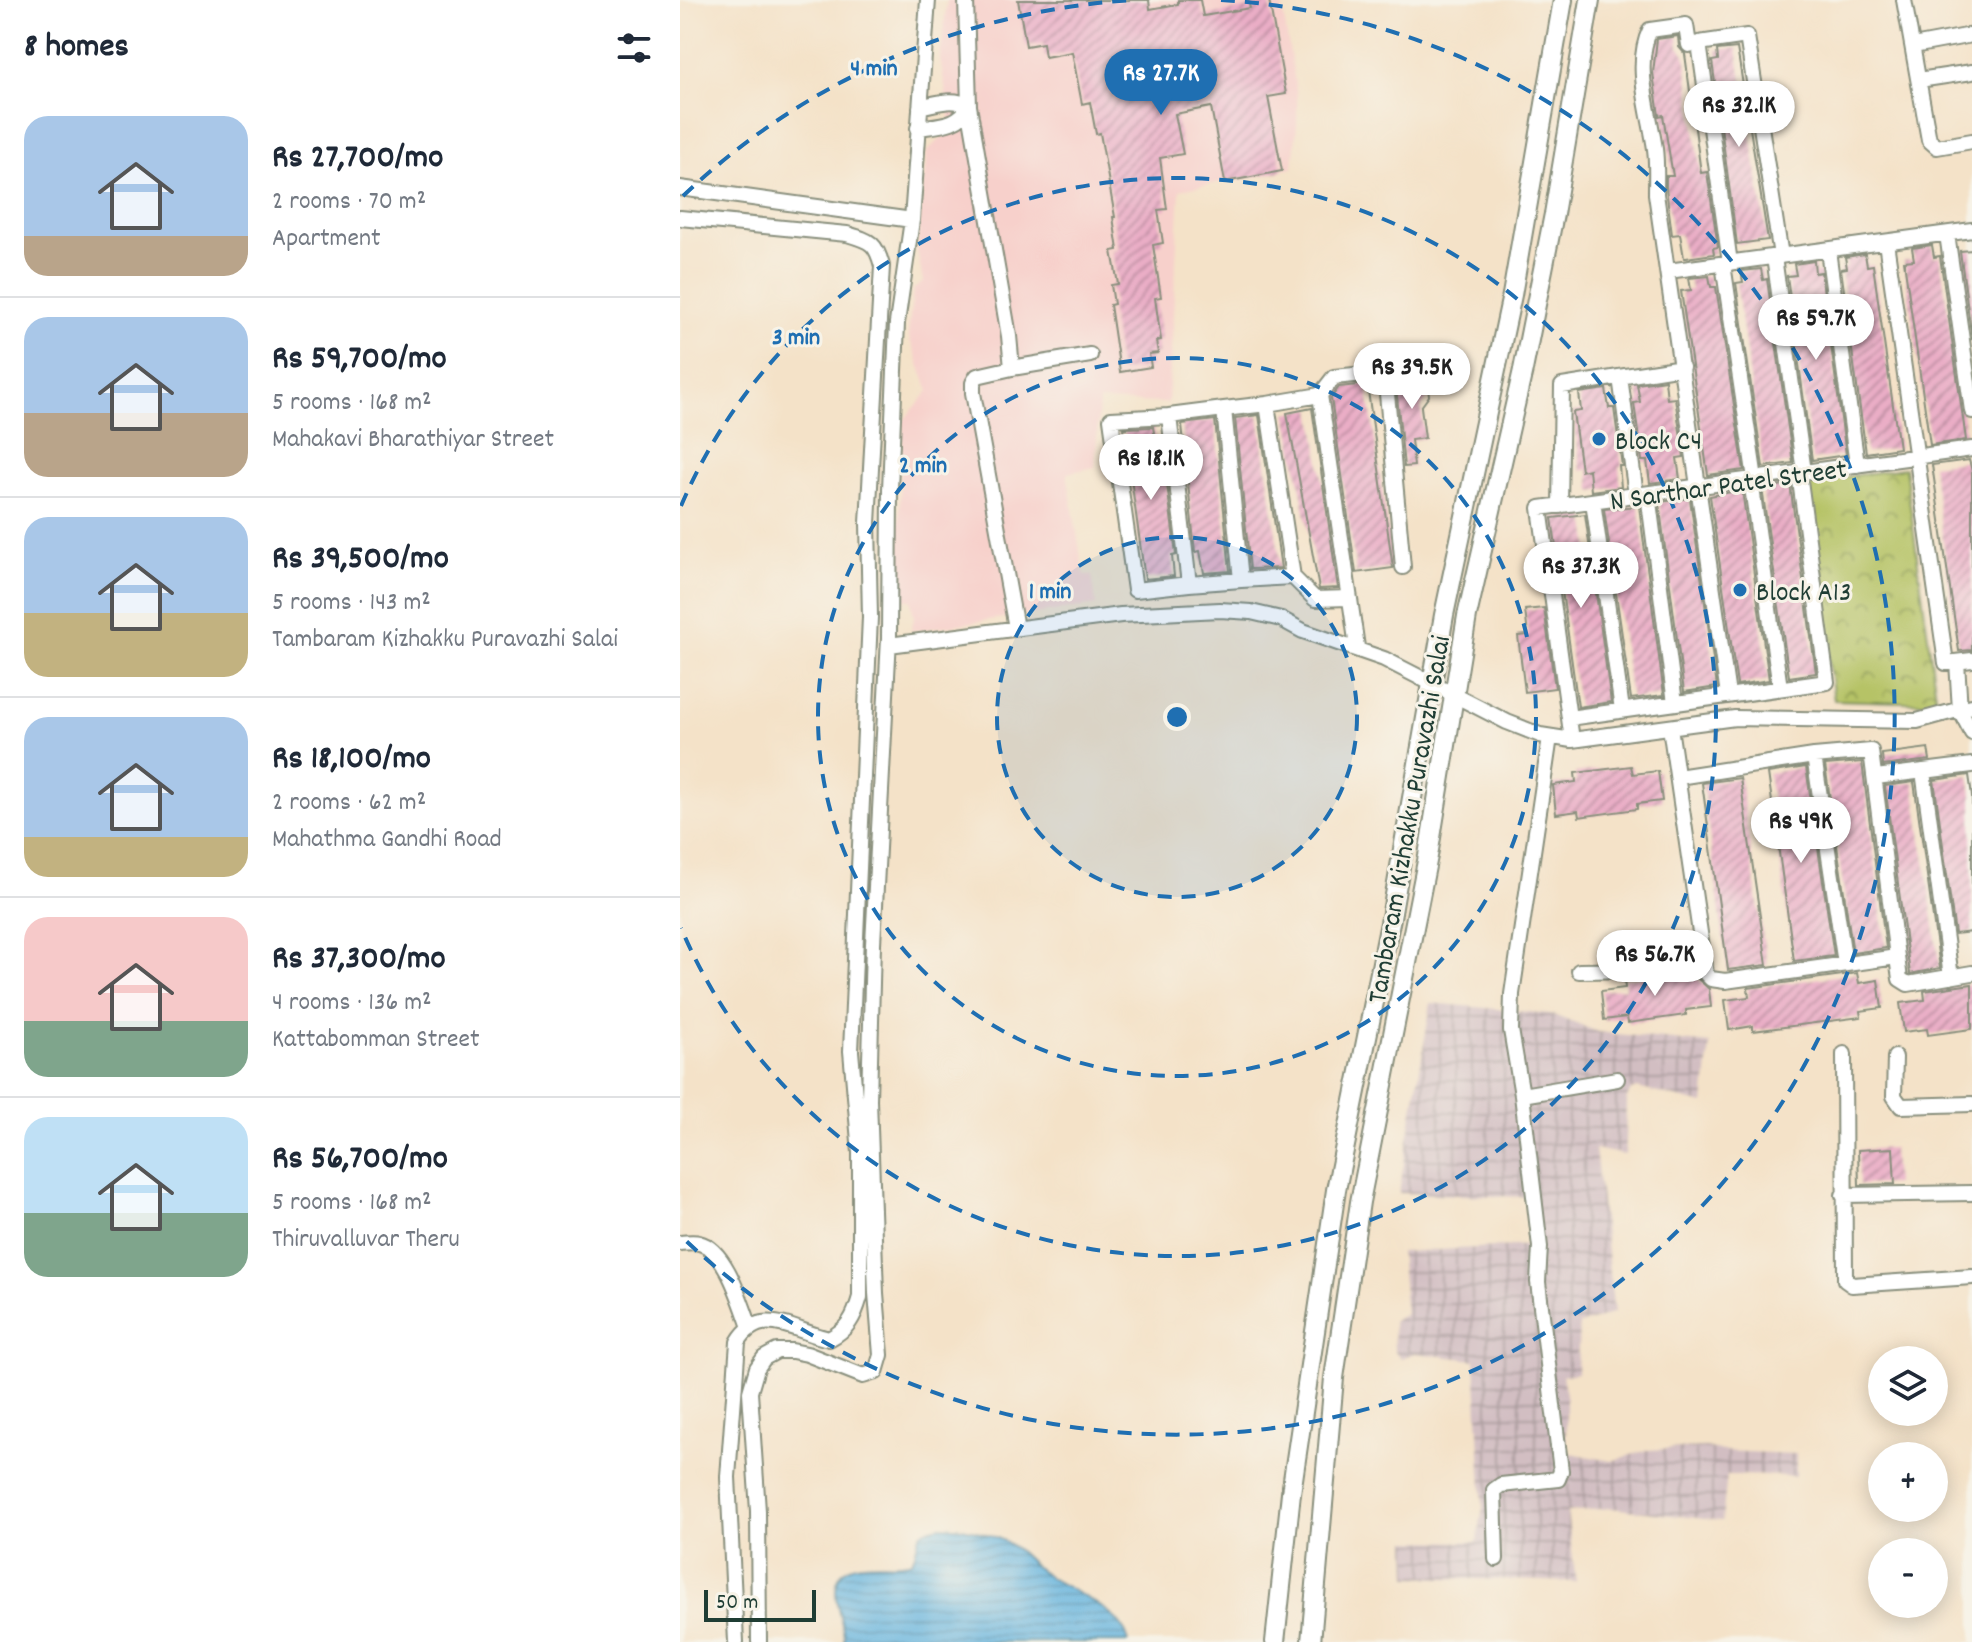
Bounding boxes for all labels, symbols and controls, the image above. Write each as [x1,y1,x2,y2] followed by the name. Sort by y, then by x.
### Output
[24,24,129,73] text: 8 homes
[612,26,656,70] icon: filters
[1078,49,1244,117] pin: Rs 27.7K
[850,53,898,87] text: 4 min
[1122,56,1200,93] text: Rs 27.7K
[1656,81,1822,149] pin: Rs 32.1K
[1702,88,1776,125] text: Rs 32.1K
[272,135,443,184] text: Rs 27,700/mo
[88,148,184,244] icon: home
[272,184,426,221] text: 2 rooms · 70 m²
[272,221,381,258] text: Apartment
[1733,294,1899,362] pin: Rs 59.7K
[1776,301,1856,338] text: Rs 59.7K
[772,322,820,356] text: 3 min
[272,336,447,385] text: Rs 59,700/mo
[1329,343,1495,411] pin: Rs 39.5K
[88,349,184,445] icon: home
[1371,350,1453,387] text: Rs 39.5K
[272,385,432,422] text: 5 rooms · 168 m²
[272,422,554,459] text: Mahakavi Bharathiyar Street
[1615,424,1702,464] place label: Block C4
[1590,430,1608,448] marker: Block C4
[1068,434,1234,502] pin: Rs 18.1K
[1117,441,1185,478] text: Rs 18.1K
[899,450,947,484] text: 2 min
[1608,452,1850,524] street label: N Sarthar Patel Street
[272,536,449,585] text: Rs 39,500/mo
[1498,542,1664,610] pin: Rs 37.3K
[88,549,184,645] icon: home
[1542,549,1620,586] text: Rs 37.3K
[1756,575,1851,615] place label: Block A13
[1029,576,1071,610] text: 1 min
[1731,581,1749,599] marker: Block A13
[272,585,431,622] text: 5 rooms · 143 m²
[272,622,618,659] text: Tambaram Kizhakku Puravazhi Salai
[1360,633,1464,1007] street label: Tambaram Kizhakku Puravazhi Salai
[1163,703,1191,731] centre of rings
[272,736,431,785] text: Rs 18,100/mo
[88,749,184,845] icon: home
[272,785,426,822] text: 2 rooms · 62 m²
[1736,797,1866,865] pin: Rs 49K
[1769,804,1833,841] text: Rs 49K
[272,822,502,859] text: Mahathma Gandhi Road
[1572,930,1738,998] pin: Rs 56.7K
[272,936,446,985] text: Rs 37,300/mo
[1615,937,1695,974] text: Rs 56.7K
[88,949,184,1045] icon: home
[272,985,431,1022] text: 4 rooms · 136 m²
[272,1022,479,1059] text: Kattabomman Street
[272,1136,448,1185] text: Rs 56,700/mo
[88,1149,184,1245] icon: home
[272,1185,432,1222] text: 5 rooms · 168 m²
[272,1222,460,1259] text: Thiruvalluvar Theru
[1868,1346,1948,1618] map controls
[1868,1346,1948,1426] button: layers
[1868,1442,1948,1522] button: +
[1868,1538,1948,1618] button: −
[704,1586,816,1622] scale bar
[716,1588,758,1619] text: 50 m

